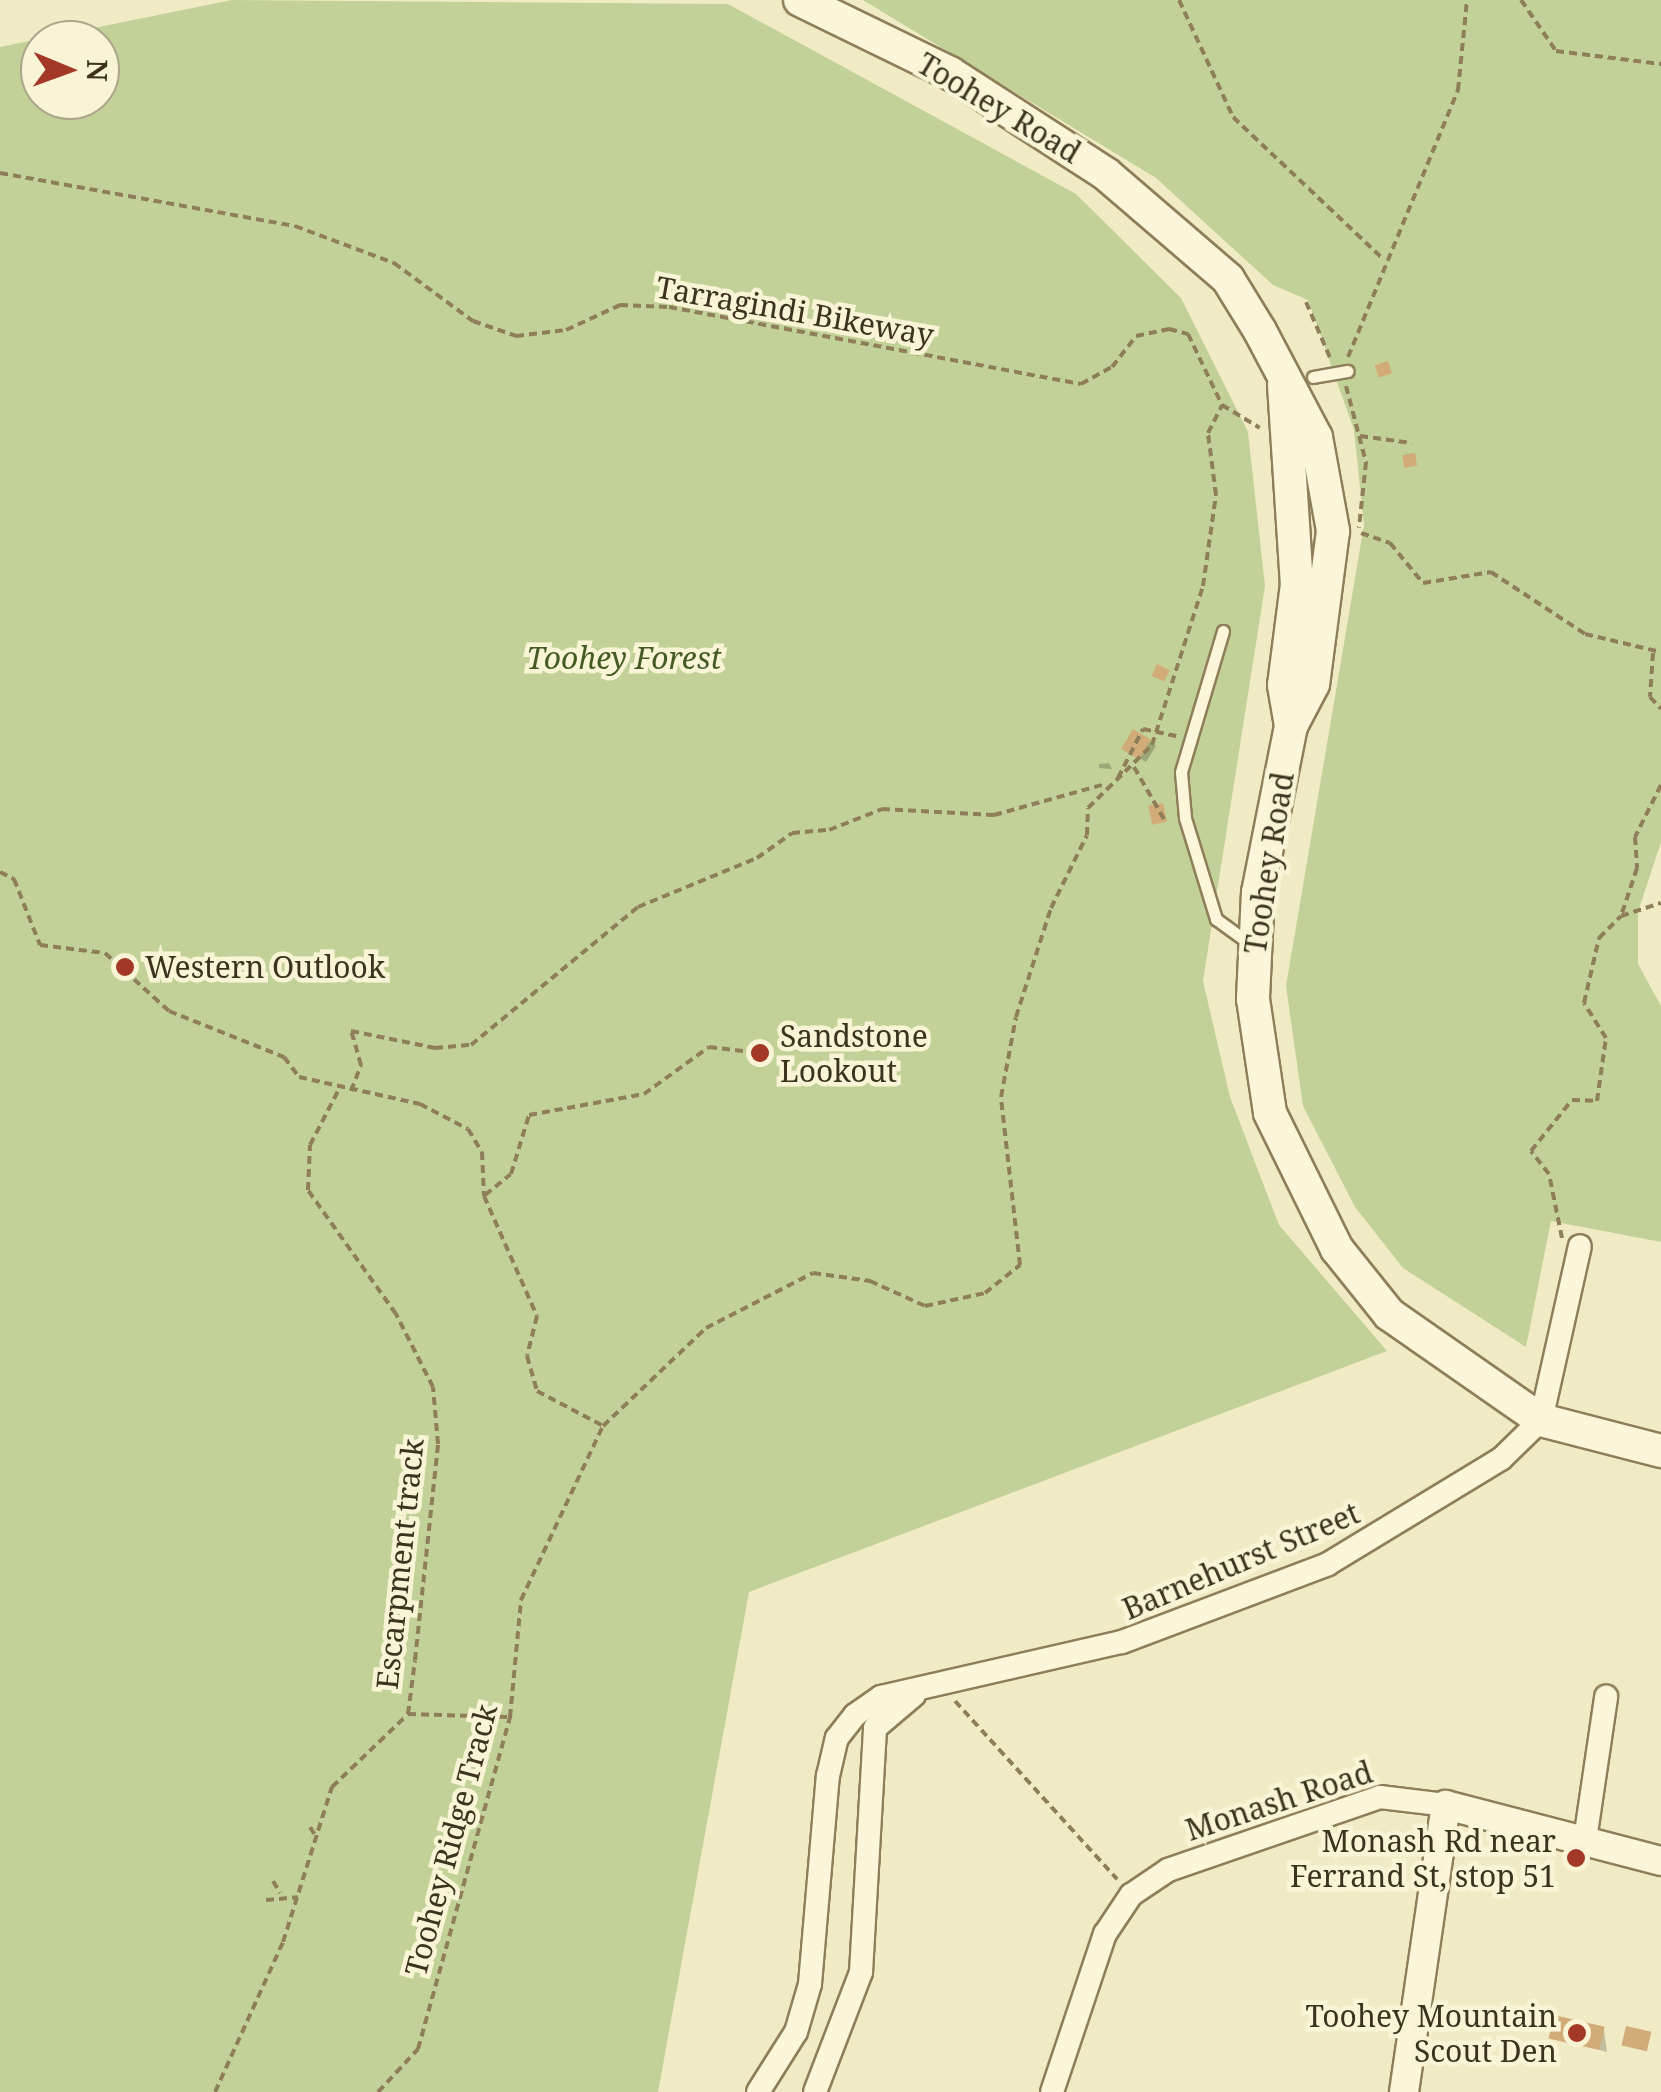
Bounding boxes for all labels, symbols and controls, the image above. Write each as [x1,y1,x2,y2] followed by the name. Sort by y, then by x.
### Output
[20,20,120,120] north arrow
[911,45,1087,171] street label: Toohey Road
[79,59,117,82] text: N
[653,269,937,353] street label: Tarragindi Bikeway
[526,640,722,676] park label: Toohey Forest
[1237,769,1301,957] street label: Toohey Road
[145,949,385,985] place label: Western Outlook
[114,956,136,978] marker: Western Outlook
[780,1018,928,1088] place label: Sandstone Lookout
[749,1042,771,1064] marker: Sandstone Lookout
[369,1437,431,1691] street label: Escarpment track
[1117,1495,1365,1627] street label: Barnehurst Street
[397,1700,505,1980] street label: Toohey Ridge Track
[1181,1754,1377,1848] street label: Monash Road
[1290,1823,1556,1894] place label: Monash Rd near Ferrand St, stop 51
[1565,1847,1587,1869] marker: Monash Rd near Ferrand St, stop 51
[1305,1998,1557,2068] place label: Toohey Mountain Scout Den
[1566,2022,1588,2044] marker: Toohey Mountain Scout Den

